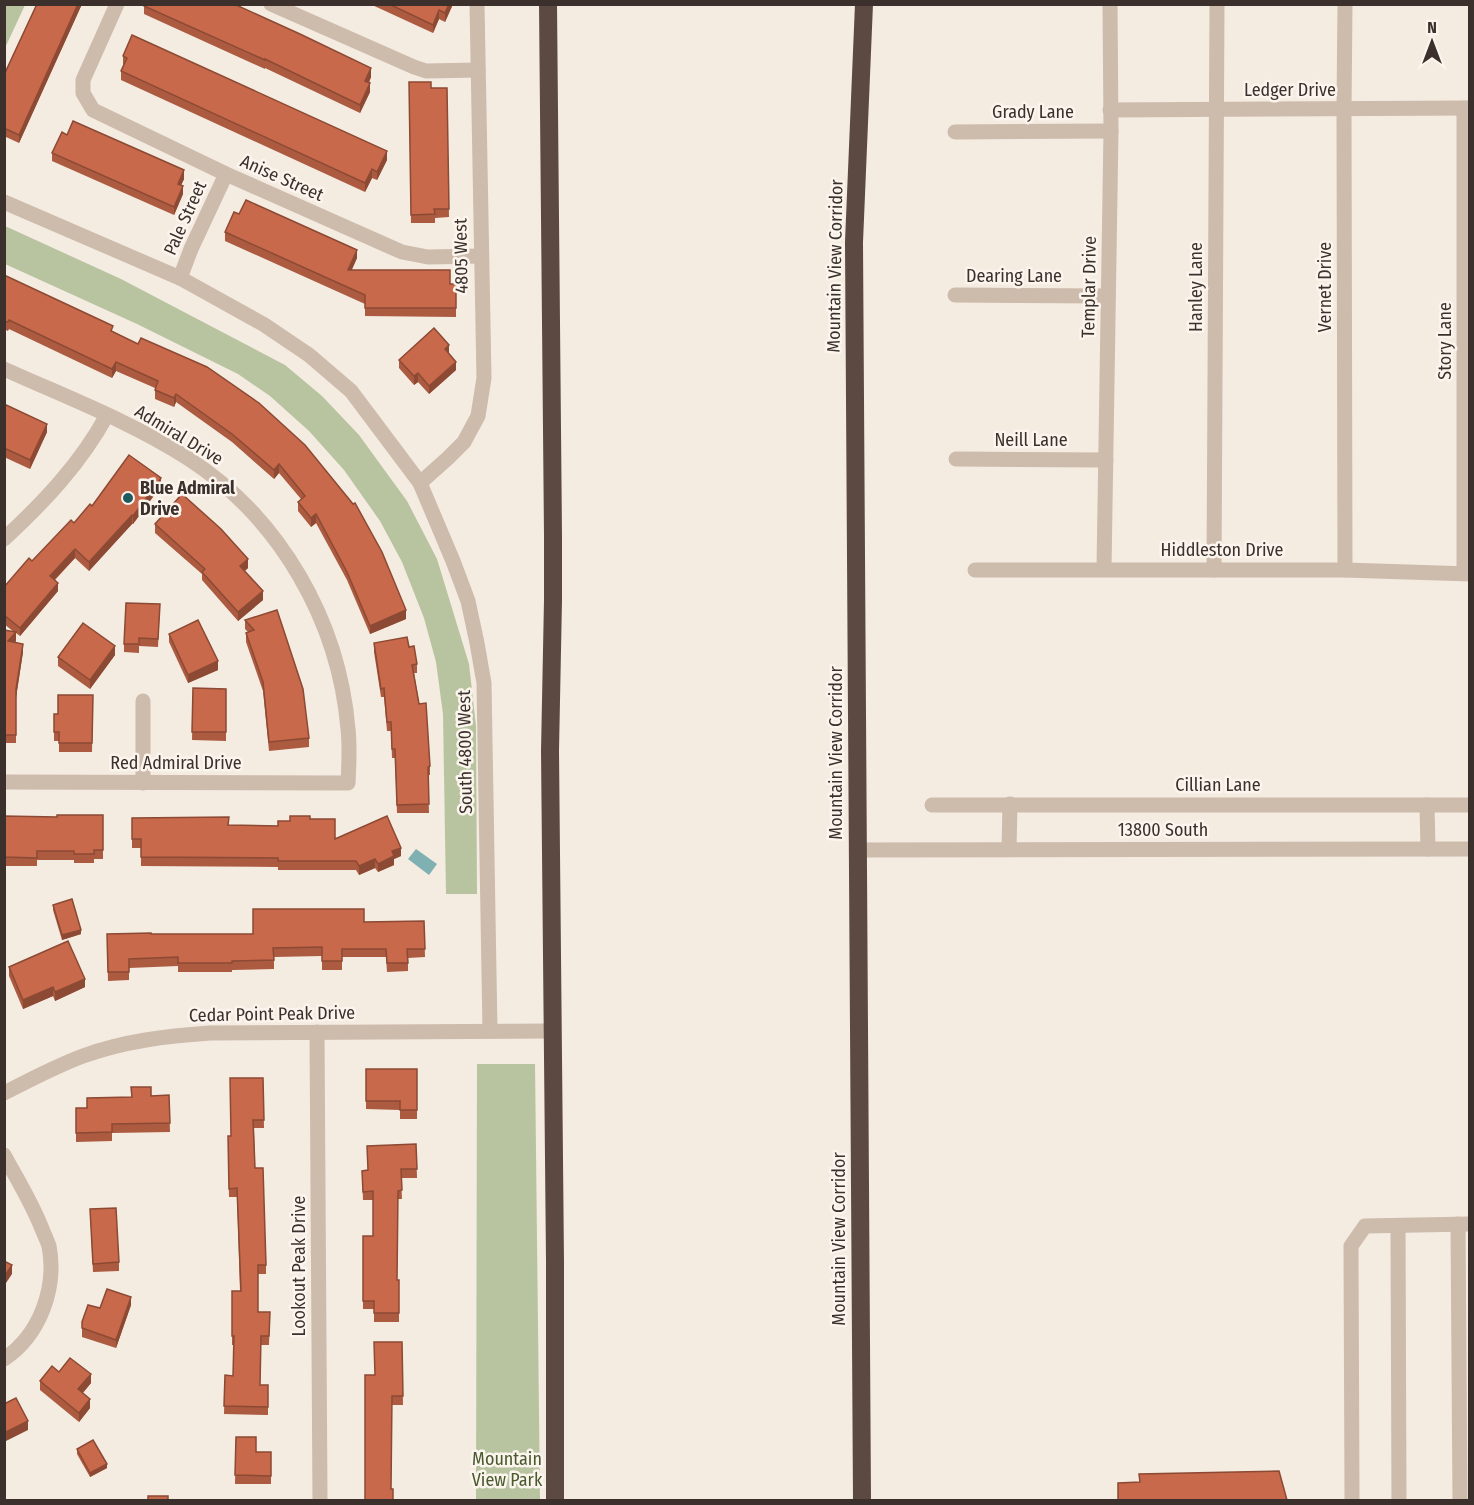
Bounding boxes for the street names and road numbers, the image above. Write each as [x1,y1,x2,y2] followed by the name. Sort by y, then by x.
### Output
[1244,79,1336,101] street label: Ledger Drive
[992,101,1074,123] street label: Grady Lane
[237,150,327,206] street label: Anise Street
[159,177,211,259] street label: Pale Street
[822,178,848,353] street label: Mountain View Corridor
[449,218,473,294] street label: 4805 West
[1077,236,1101,338] street label: Templar Drive
[1185,242,1207,332] street label: Hanley Lane
[1314,242,1336,332] street label: Vernet Drive
[966,265,1062,287] street label: Dearing Lane
[1434,302,1456,380] street label: Story Lane
[131,400,227,470] street label: Admiral Drive
[994,429,1068,451] street label: Neill Lane
[1161,539,1284,561] street label: Hiddleston Drive
[825,666,847,840] street label: Mountain View Corridor
[453,690,477,814] street label: South 4800 West
[110,752,242,774] street label: Red Admiral Drive
[1175,774,1261,796] street label: Cillian Lane
[1118,819,1208,841] street label: 13800 South
[189,1002,355,1026] street label: Cedar Point Peak Drive
[828,1152,850,1326] street label: Mountain View Corridor
[288,1195,310,1336] street label: Lookout Peak Drive

